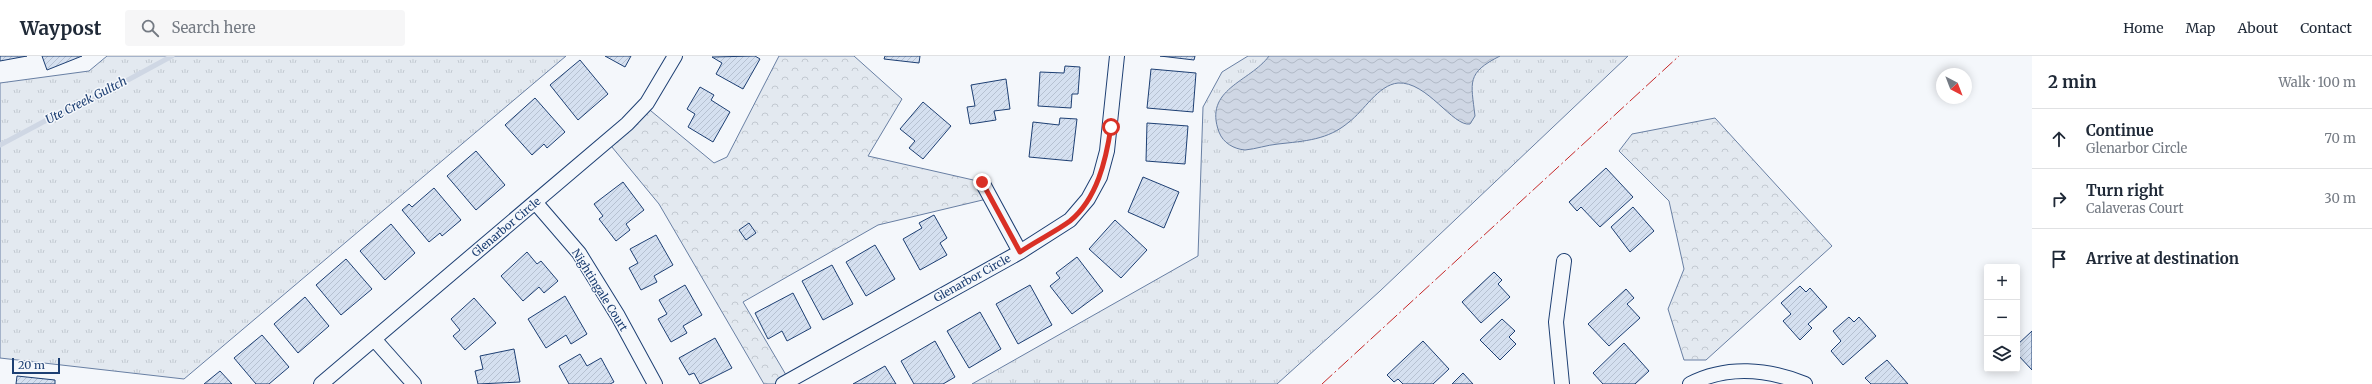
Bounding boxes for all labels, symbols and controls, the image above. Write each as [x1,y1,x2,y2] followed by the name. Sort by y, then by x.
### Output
[125,10,405,46] search box
[20,16,101,40] text: Waypost
[139,17,161,39] icon: search
[171,18,255,37] text: Search here
[2123,19,2164,37] text: Home
[2186,19,2215,37] text: Map
[2237,19,2278,37] text: About
[2300,19,2352,37] text: Contact
[1936,68,1972,104] north arrow
[2048,71,2096,93] text: 2 min
[43,73,129,127] water label: Ute Creek Gultch
[2278,74,2356,91] text: Walk · 100 m
[1102,118,1120,136] route start
[2086,121,2154,140] text: Continue
[2048,128,2070,150] icon: ahead
[2325,130,2356,147] text: 70 m
[2086,140,2187,157] text: Glenarbor Circle
[973,173,991,191] route end
[2086,181,2164,200] text: Turn right
[2048,188,2070,210] icon: right
[2324,190,2356,207] text: 30 m
[469,194,544,260] street label: Glenarbor Circle
[2086,200,2184,217] text: Calaveras Court
[569,246,631,334] street label: Nightingale Court
[2048,248,2070,270] icon: arrive
[2086,249,2239,268] text: Arrive at destination
[931,251,1013,305] street label: Glenarbor Circle
[1984,264,2020,372] map controls
[1984,264,2020,300] button: +
[1984,300,2020,336] button: −
[1984,336,2020,372] button: layers
[12,356,60,375] scale bar
[18,358,45,372] text: 20 m

